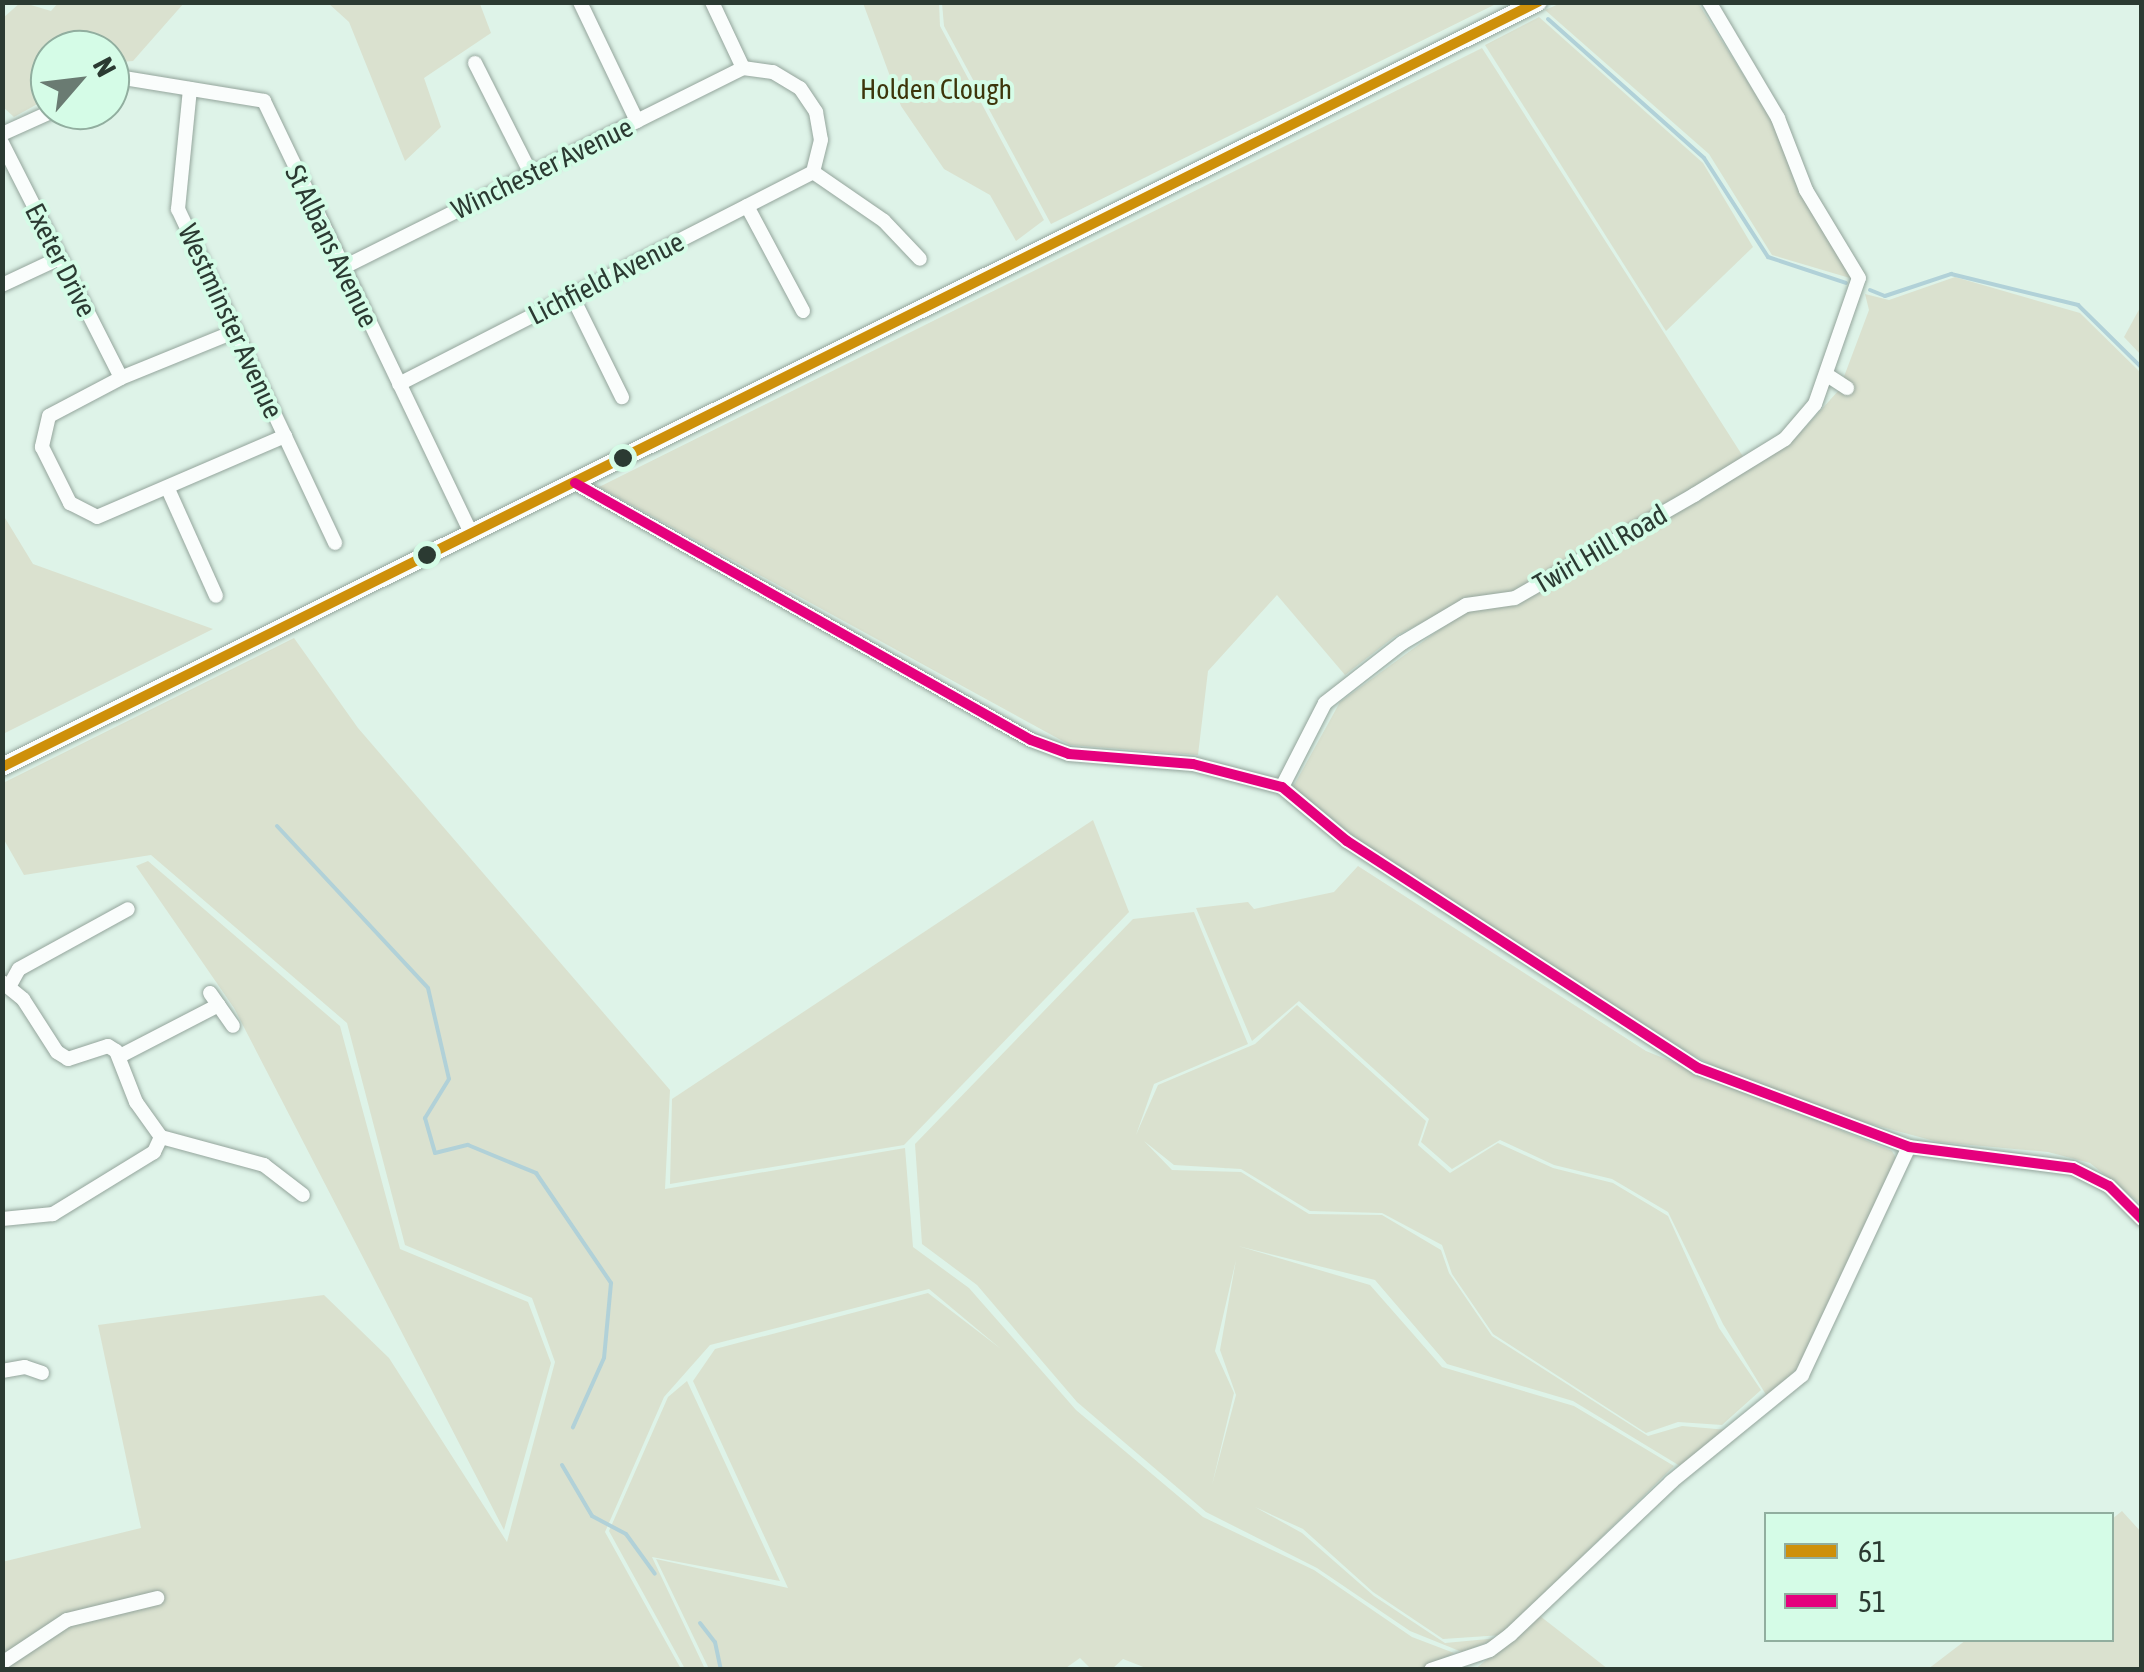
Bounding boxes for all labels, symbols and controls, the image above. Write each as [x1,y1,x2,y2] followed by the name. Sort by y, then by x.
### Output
[30,30,130,130] north arrow
[87,52,123,82] text: N
[860,72,1012,106] park label: Holden Clough
[446,110,638,226] street label: Winchester Avenue
[278,160,386,332] street label: St Albans Avenue
[18,198,104,322] street label: Exeter Drive
[171,219,291,423] street label: Westminster Avenue
[523,224,689,332] street label: Lichfield Avenue
[613,448,633,468] unlabelled marker
[1527,497,1673,601] street label: Twirl Hill Road
[417,545,437,565] unlabelled marker
[1764,1512,2114,1642] legend
[1858,1534,1886,1568] text: 61
[1858,1584,1886,1618] text: 51

